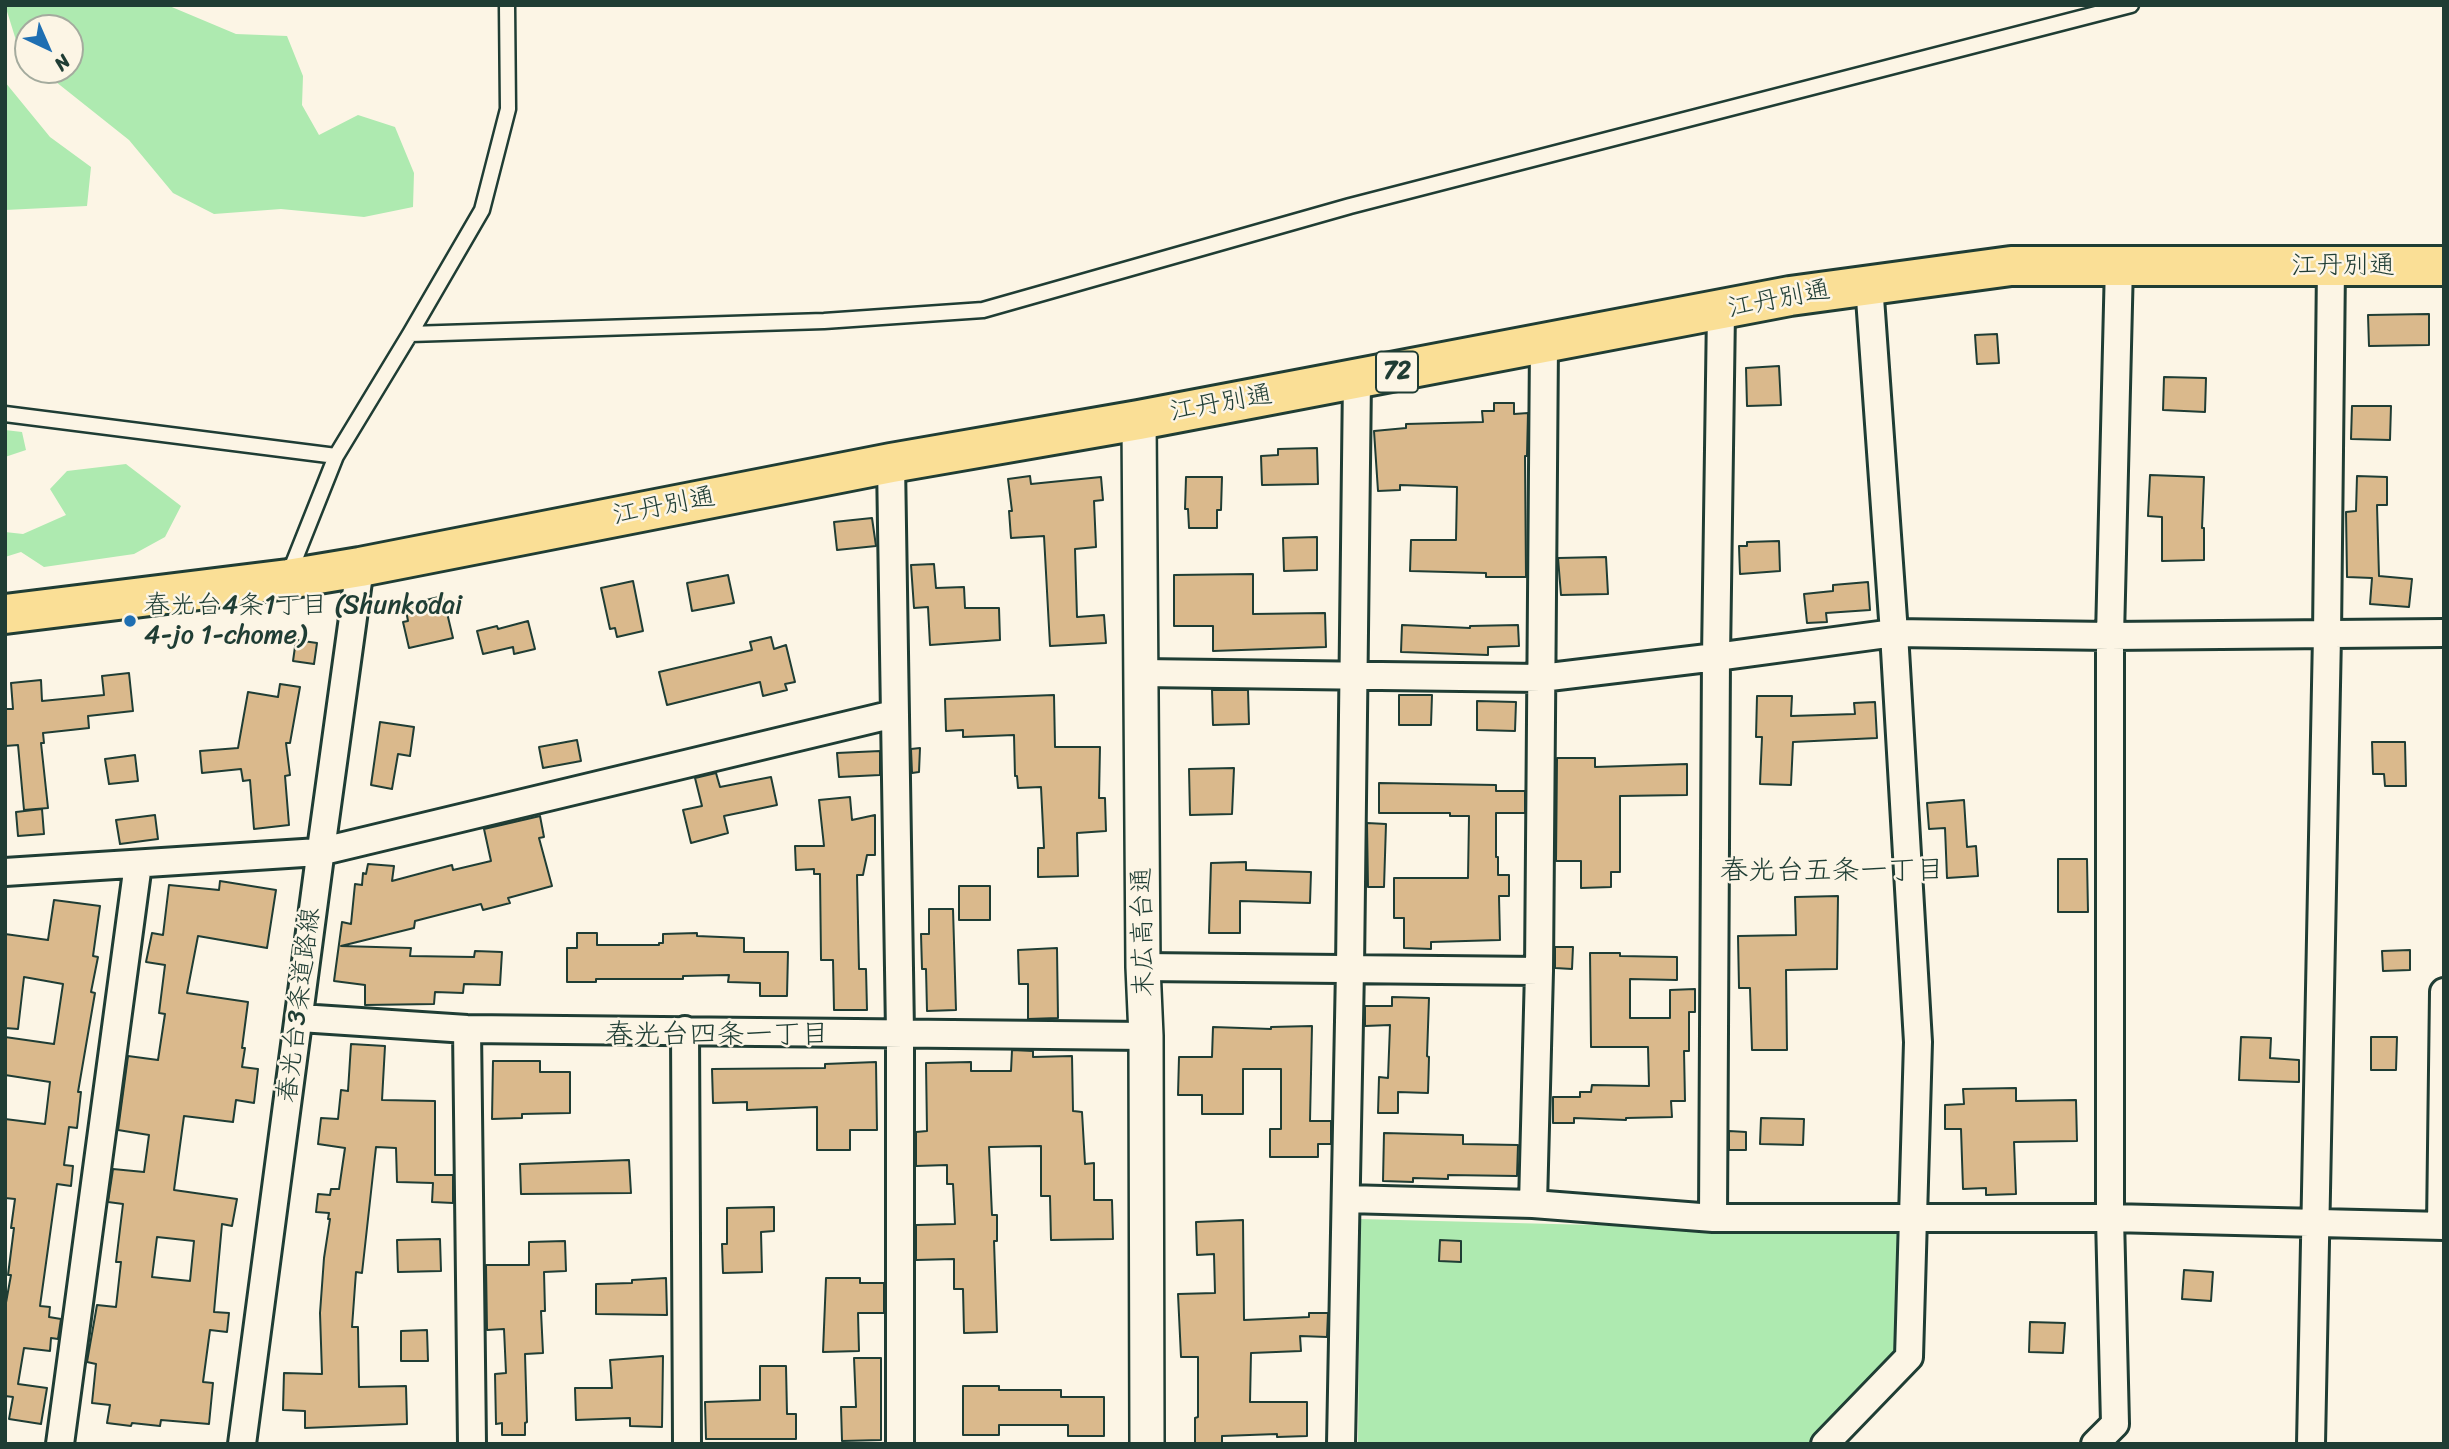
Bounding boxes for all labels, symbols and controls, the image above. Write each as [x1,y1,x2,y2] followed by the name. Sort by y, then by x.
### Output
[14,14,84,84] north arrow
[46,47,79,79] text: N
[2291,250,2395,282] street label: 江丹別通
[1725,275,1833,325] street label: 江丹別通
[1376,352,1418,393] road number: 72
[1167,380,1275,428] street label: 江丹別通
[610,482,718,532] street label: 江丹別通
[144,590,462,652] place label: 春光台4条1丁目 (Shunkodai 4-jo 1-chome)
[122,613,138,629] marker: 春光台4条1丁目 (Shunkodai 4-jo 1-chome)
[1720,855,1944,889] district label: 春光台五条一丁目
[1127,867,1161,997] street label: 末広高台通
[273,906,327,1104] street label: 春光台3条道路線
[605,1019,829,1053] district label: 春光台四条一丁目

